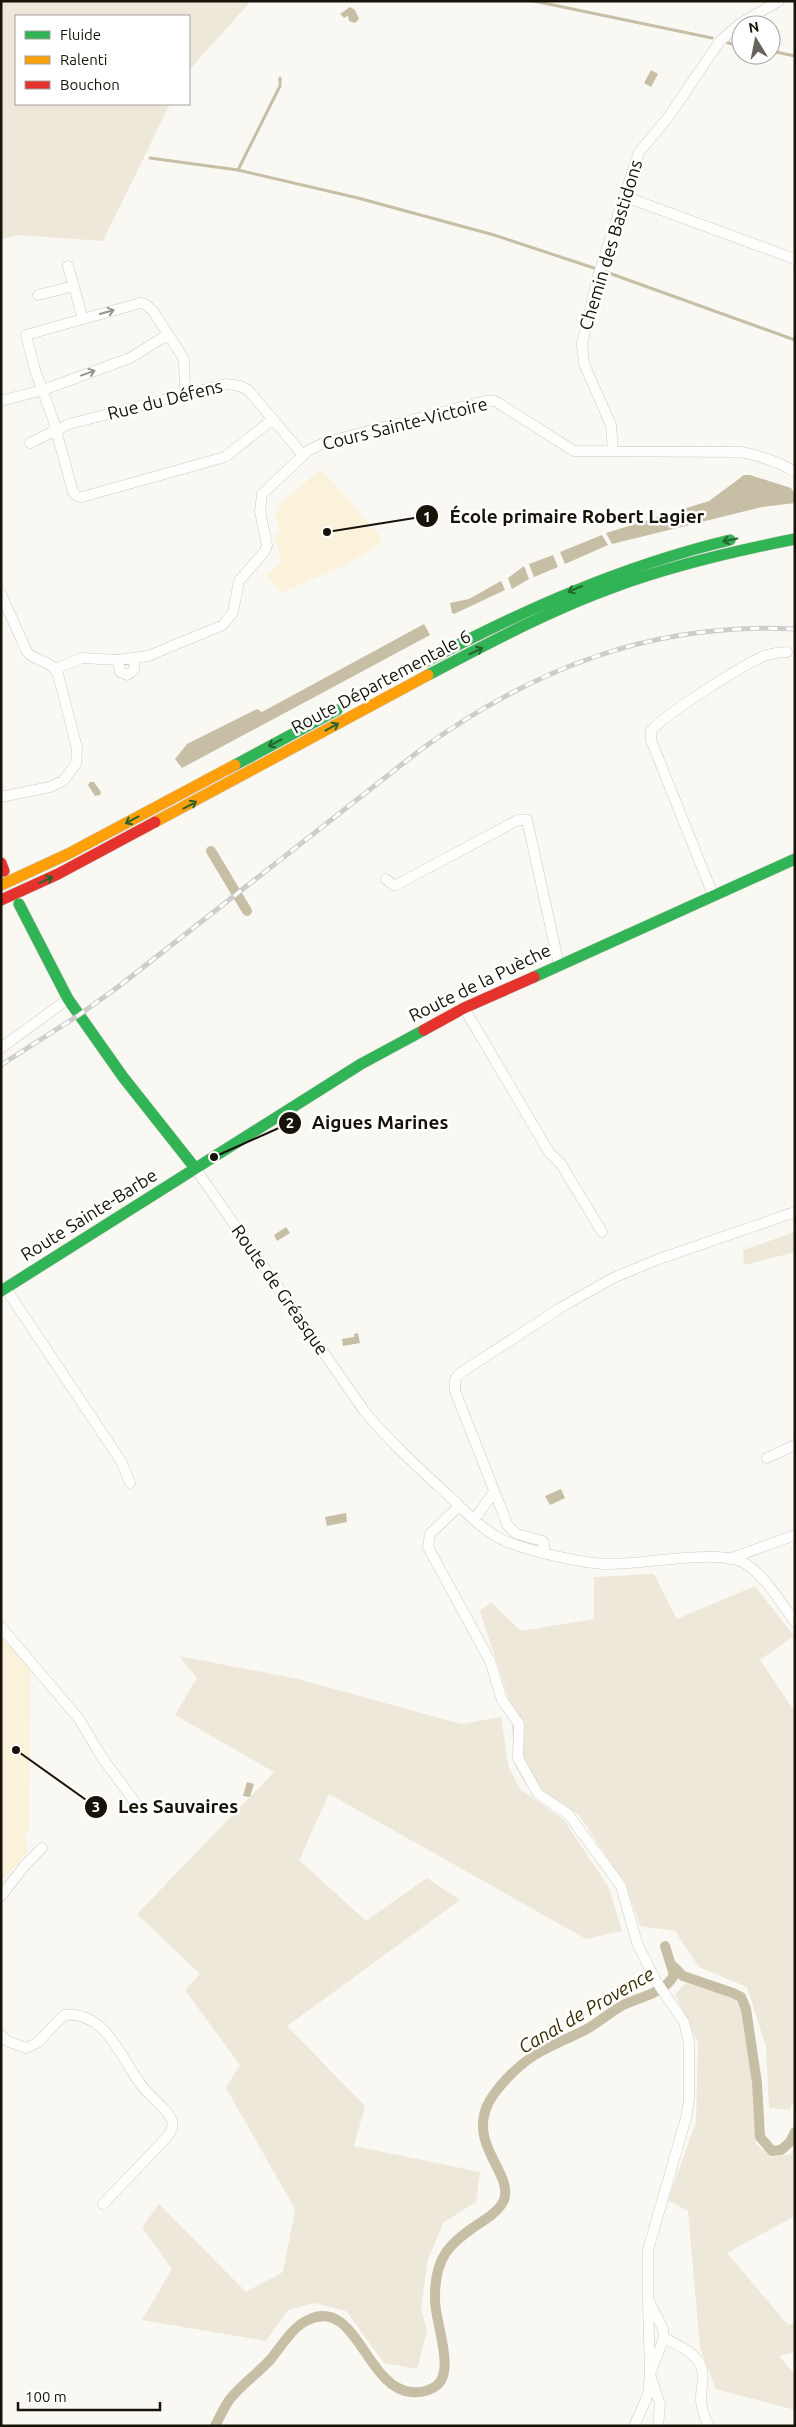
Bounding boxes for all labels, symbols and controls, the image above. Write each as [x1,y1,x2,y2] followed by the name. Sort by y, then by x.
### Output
[15,15,190,105] legend
[731,15,781,65] north arrow
[747,18,760,36] text: N
[60,26,101,43] text: Fluide
[60,51,107,68] text: Ralenti
[60,76,120,93] text: Bouchon
[575,157,646,332] street label: Chemin des Bastidons
[99,307,115,317] one-way arrow
[80,368,96,377] one-way arrow
[105,375,225,423] street label: Rue du Défens
[320,393,489,453] street label: Cours Sainte-Victoire
[415,499,714,533] callout: École primaire Robert Lagier
[450,505,705,527] text: École primaire Robert Lagier
[423,508,431,525] text: 1
[722,536,738,545] one-way arrow
[568,585,583,595] one-way arrow
[287,625,474,737] street label: Route Départementale 6
[468,646,483,655] one-way arrow
[325,722,340,732] one-way arrow
[268,739,283,748] one-way arrow
[182,800,197,810] one-way arrow
[125,816,140,825] one-way arrow
[38,875,53,884] one-way arrow
[405,939,554,1025] street label: Route de la Puèche
[277,1106,459,1140] callout: Aigues Marines
[312,1111,448,1133] text: Aigues Marines
[286,1114,294,1131] text: 2
[17,1164,160,1264] street label: Route Sainte-Barbe
[228,1221,333,1358] street label: Route de Gréasque
[83,1790,249,1824] callout: Les Sauvaires
[118,1795,238,1817] text: Les Sauvaires
[92,1798,100,1815] text: 3
[514,1962,658,2058] water label: Canal de Provence
[18,2380,160,2412] scale bar
[25,2388,67,2405] text: 100 m

